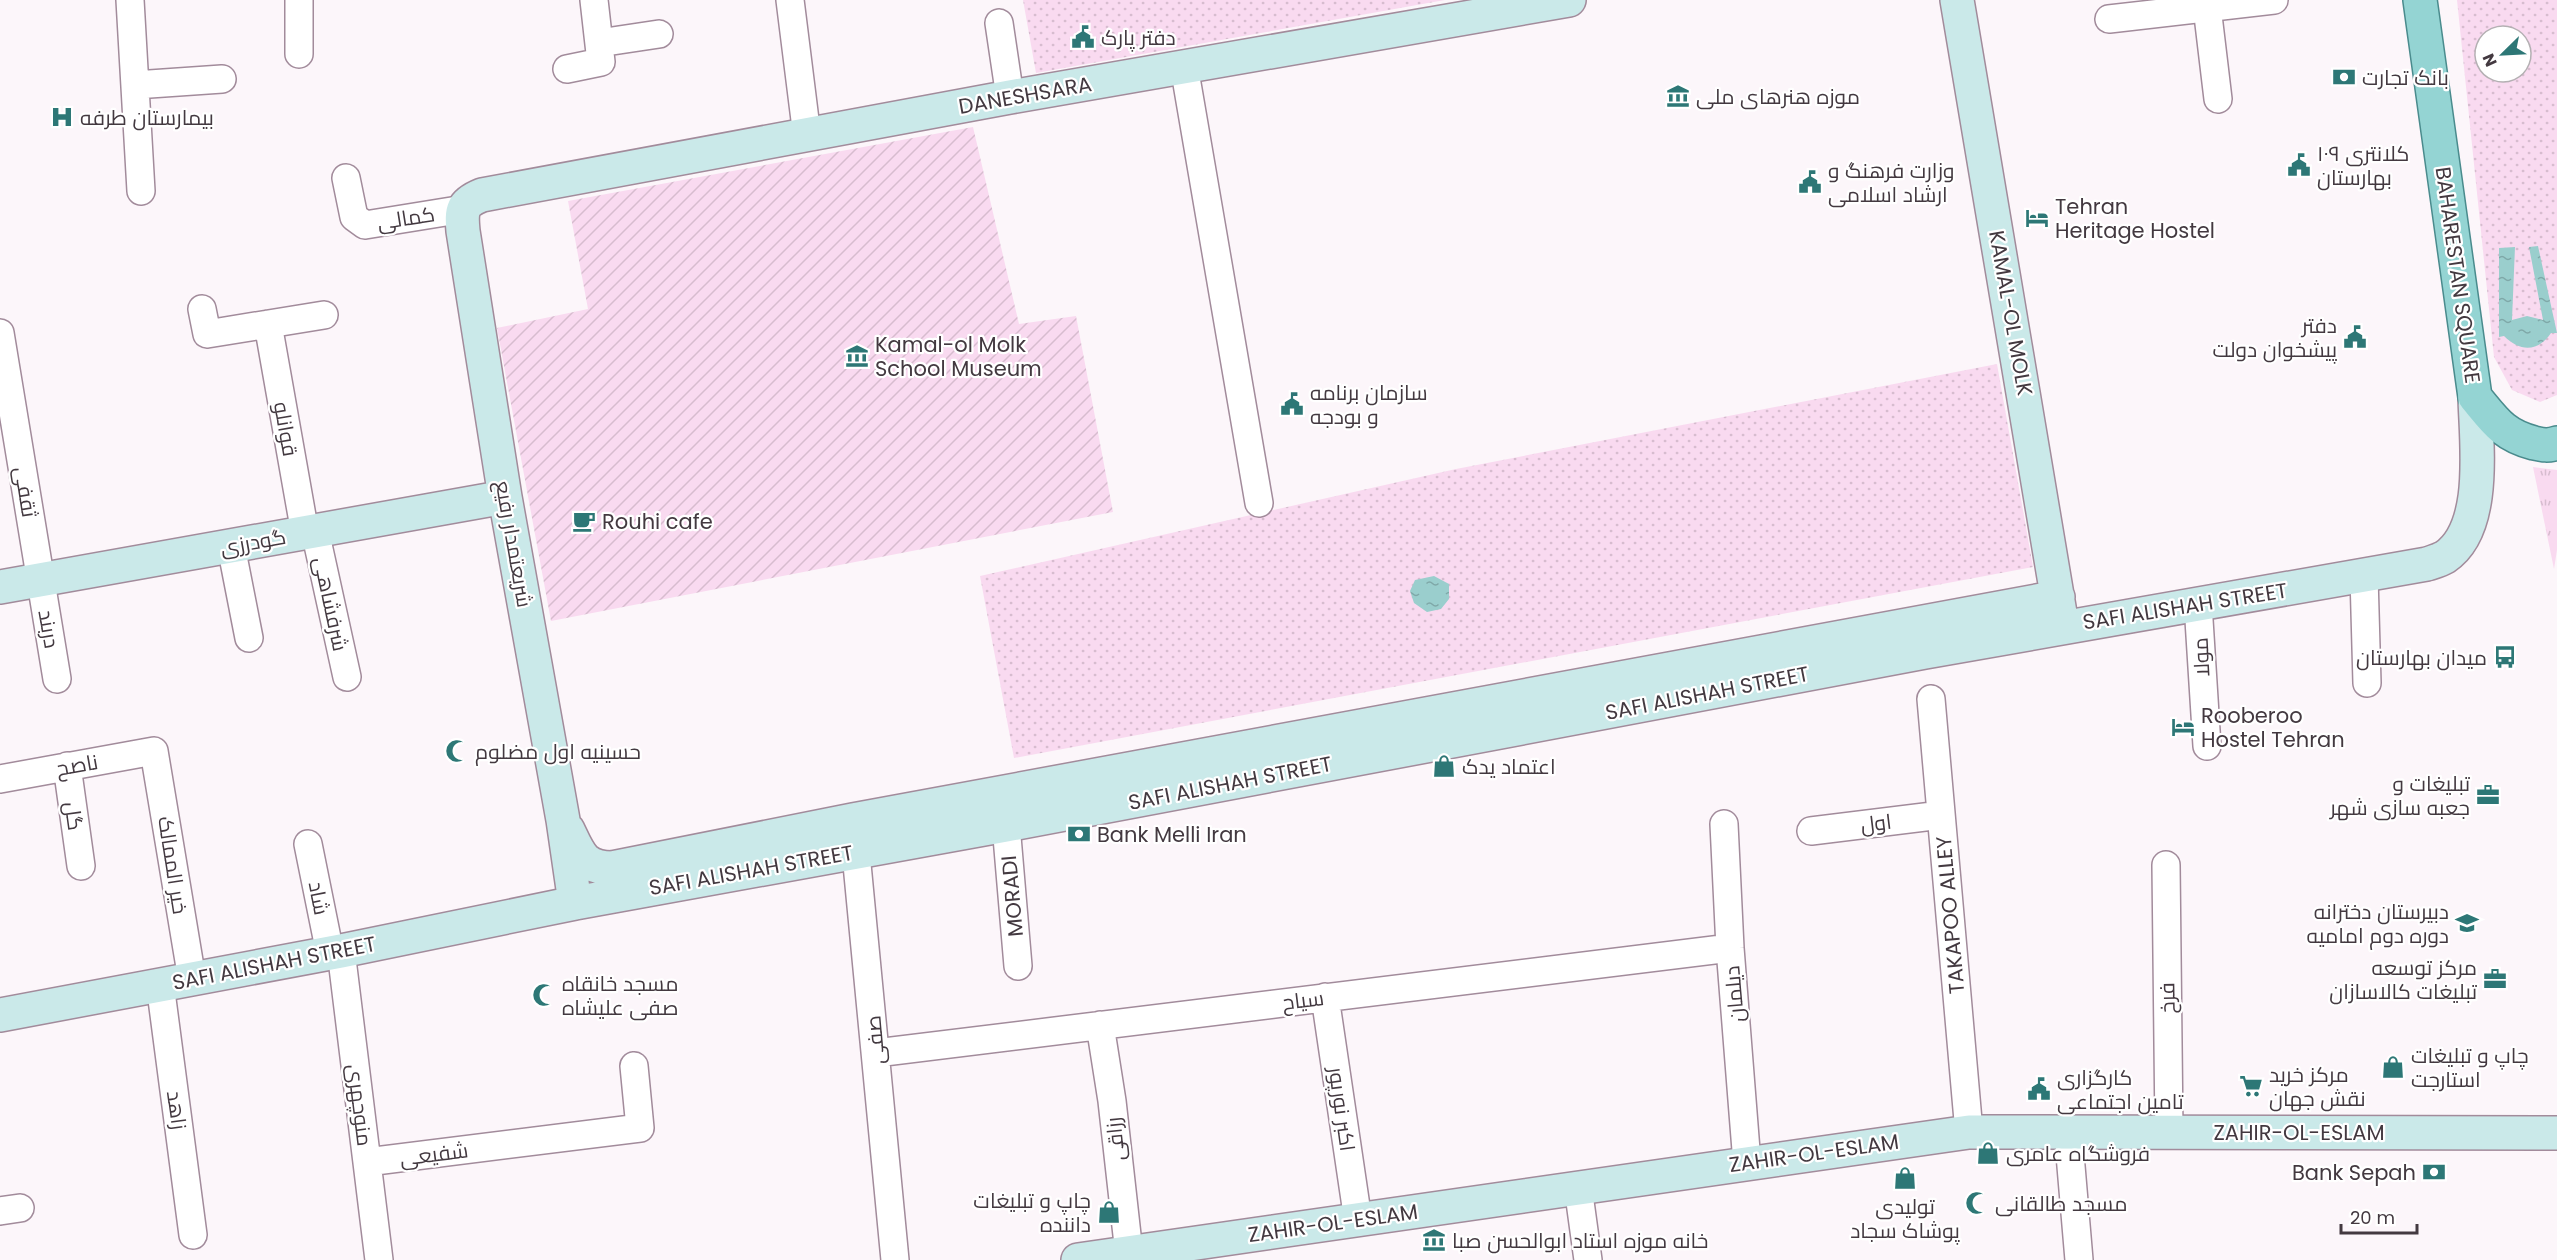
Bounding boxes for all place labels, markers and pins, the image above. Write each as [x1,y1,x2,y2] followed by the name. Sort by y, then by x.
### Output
[1101,23,1176,52] place label: دفتر پارک
[1070,24,1096,50] public building icon: دفتر پارک
[2362,63,2449,92] place label: بانک تجارت
[2331,64,2357,90] bank icon: بانک تجارت
[1696,82,1860,111] place label: موزه هنرهای ملی
[1665,83,1691,109] museum icon: موزه هنرهای ملی
[80,103,214,132] place label: بیمارستان طرفه
[49,104,75,130] hospital icon: بیمارستان طرفه
[2317,139,2409,192] place label: کلانتری ۱۰۹ بهارستان
[2286,152,2312,178] public building icon: کلانتری ۱۰۹ بهارستان
[1828,156,1954,209] place label: وزارت فرهنگ و ارشاد اسلامی
[1797,169,1823,195] public building icon: وزارت فرهنگ و ارشاد اسلامی
[2055,192,2215,245] place label: Tehran Heritage Hostel
[2024,205,2050,231] hotel icon: Tehran Heritage Hostel
[2213,311,2337,364] place label: دفتر پیشخوان دولت
[2342,324,2368,350] public building icon: دفتر پیشخوان دولت
[875,330,1042,383] place label: Kamal-ol Molk School Museum
[844,343,870,369] museum icon: Kamal-ol Molk School Museum
[1310,378,1428,431] place label: سازمان برنامه و بودجه
[1279,391,1305,417] public building icon: سازمان برنامه و بودجه
[602,507,713,536] place label: Rouhi cafe
[571,508,597,534] cafe icon: Rouhi cafe
[2356,643,2487,672] place label: میدان بهارستان
[2492,644,2518,670] bus stop icon: میدان بهارستان
[2201,701,2345,754] place label: Rooberoo Hostel Tehran
[2170,714,2196,740] hotel icon: Rooberoo Hostel Tehran
[475,737,641,766] place label: حسینیه اول مضلوم
[444,738,470,764] mosque icon: حسینیه اول مضلوم
[1462,752,1556,781] place label: اعتماد یدک
[1431,753,1457,779] shop icon: اعتماد یدک
[2329,769,2470,822] place label: تبلیغات و جعبه سازی شهر
[2475,782,2501,808] office icon: تبلیغات و جعبه سازی شهر
[1097,820,1247,849] place label: Bank Melli Iran
[1066,821,1092,847] bank icon: Bank Melli Iran
[2307,897,2449,950] place label: دبیرستان دخترانه دوره دوم امامیه
[2454,910,2480,936] school or university icon: دبیرستان دخترانه دوره دوم امامیه
[2329,953,2477,1006] place label: مرکز توسعه تبلیغات کالاسازان
[2482,966,2508,992] office icon: مرکز توسعه تبلیغات کالاسازان
[562,969,678,1022] place label: مسجد خانقاه صفی علیشاه
[531,982,557,1008] mosque icon: مسجد خانقاه صفی علیشاه
[2411,1041,2529,1094] place label: چاپ و تبلیغات استارجت
[2380,1054,2406,1080] shop icon: چاپ و تبلیغات استارجت
[2269,1060,2366,1113] place label: مرکز خرید نقش جهان
[2057,1063,2184,1116] place label: کارگزاری تامین اجتماعی
[2238,1073,2264,1099] supermarket icon: مرکز خرید نقش جهان
[2026,1076,2052,1102] public building icon: کارگزاری تامین اجتماعی
[2006,1139,2150,1168] place label: فروشگاه عامری
[1975,1140,2001,1166] shop icon: فروشگاه عامری
[2292,1158,2416,1187] place label: Bank Sepah
[2421,1159,2447,1185] bank icon: Bank Sepah
[1892,1165,1918,1191] shop icon: تولیدی پوشاک سجاد
[973,1186,1091,1239] place label: چاپ و تبلیغات داننده
[1995,1189,2127,1218] place label: مسجد طالقانی
[1964,1190,1990,1216] mosque icon: مسجد طالقانی
[1850,1192,1960,1245] place label: تولیدی پوشاک سجاد
[1096,1199,1122,1225] shop icon: چاپ و تبلیغات داننده
[1452,1226,1708,1255] place label: خانه موزه استاد ابوالحسن صبا
[1421,1227,1447,1253] museum icon: خانه موزه استاد ابوالحسن صبا

